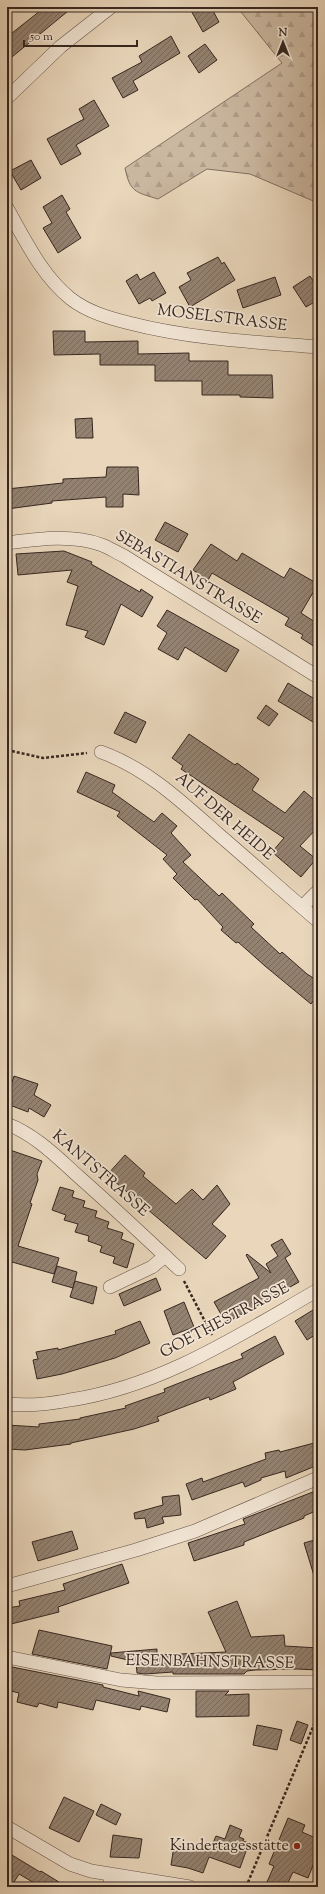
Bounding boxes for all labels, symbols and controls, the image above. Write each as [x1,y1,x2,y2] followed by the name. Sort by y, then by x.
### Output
[24,22,137,48] scale bar
[263,22,303,62] north arrow
[278,25,288,41] text: N
[29,28,53,46] text: 50 m
[156,300,289,338] street label: MOSELSTRASSE
[110,525,266,631] street label: SEBASTIANSTRASSE
[169,767,279,867] street label: AUF DER HEIDE
[46,1125,154,1223] street label: KANTSTRASSE
[156,1277,294,1365] street label: GOETHESTRASSE
[125,1650,295,1676] street label: EISENBAHNSTRASSE
[170,1835,289,1858] place label: Kindertagesstätte
[292,1841,302,1851] marker: Kindertagesstätte

